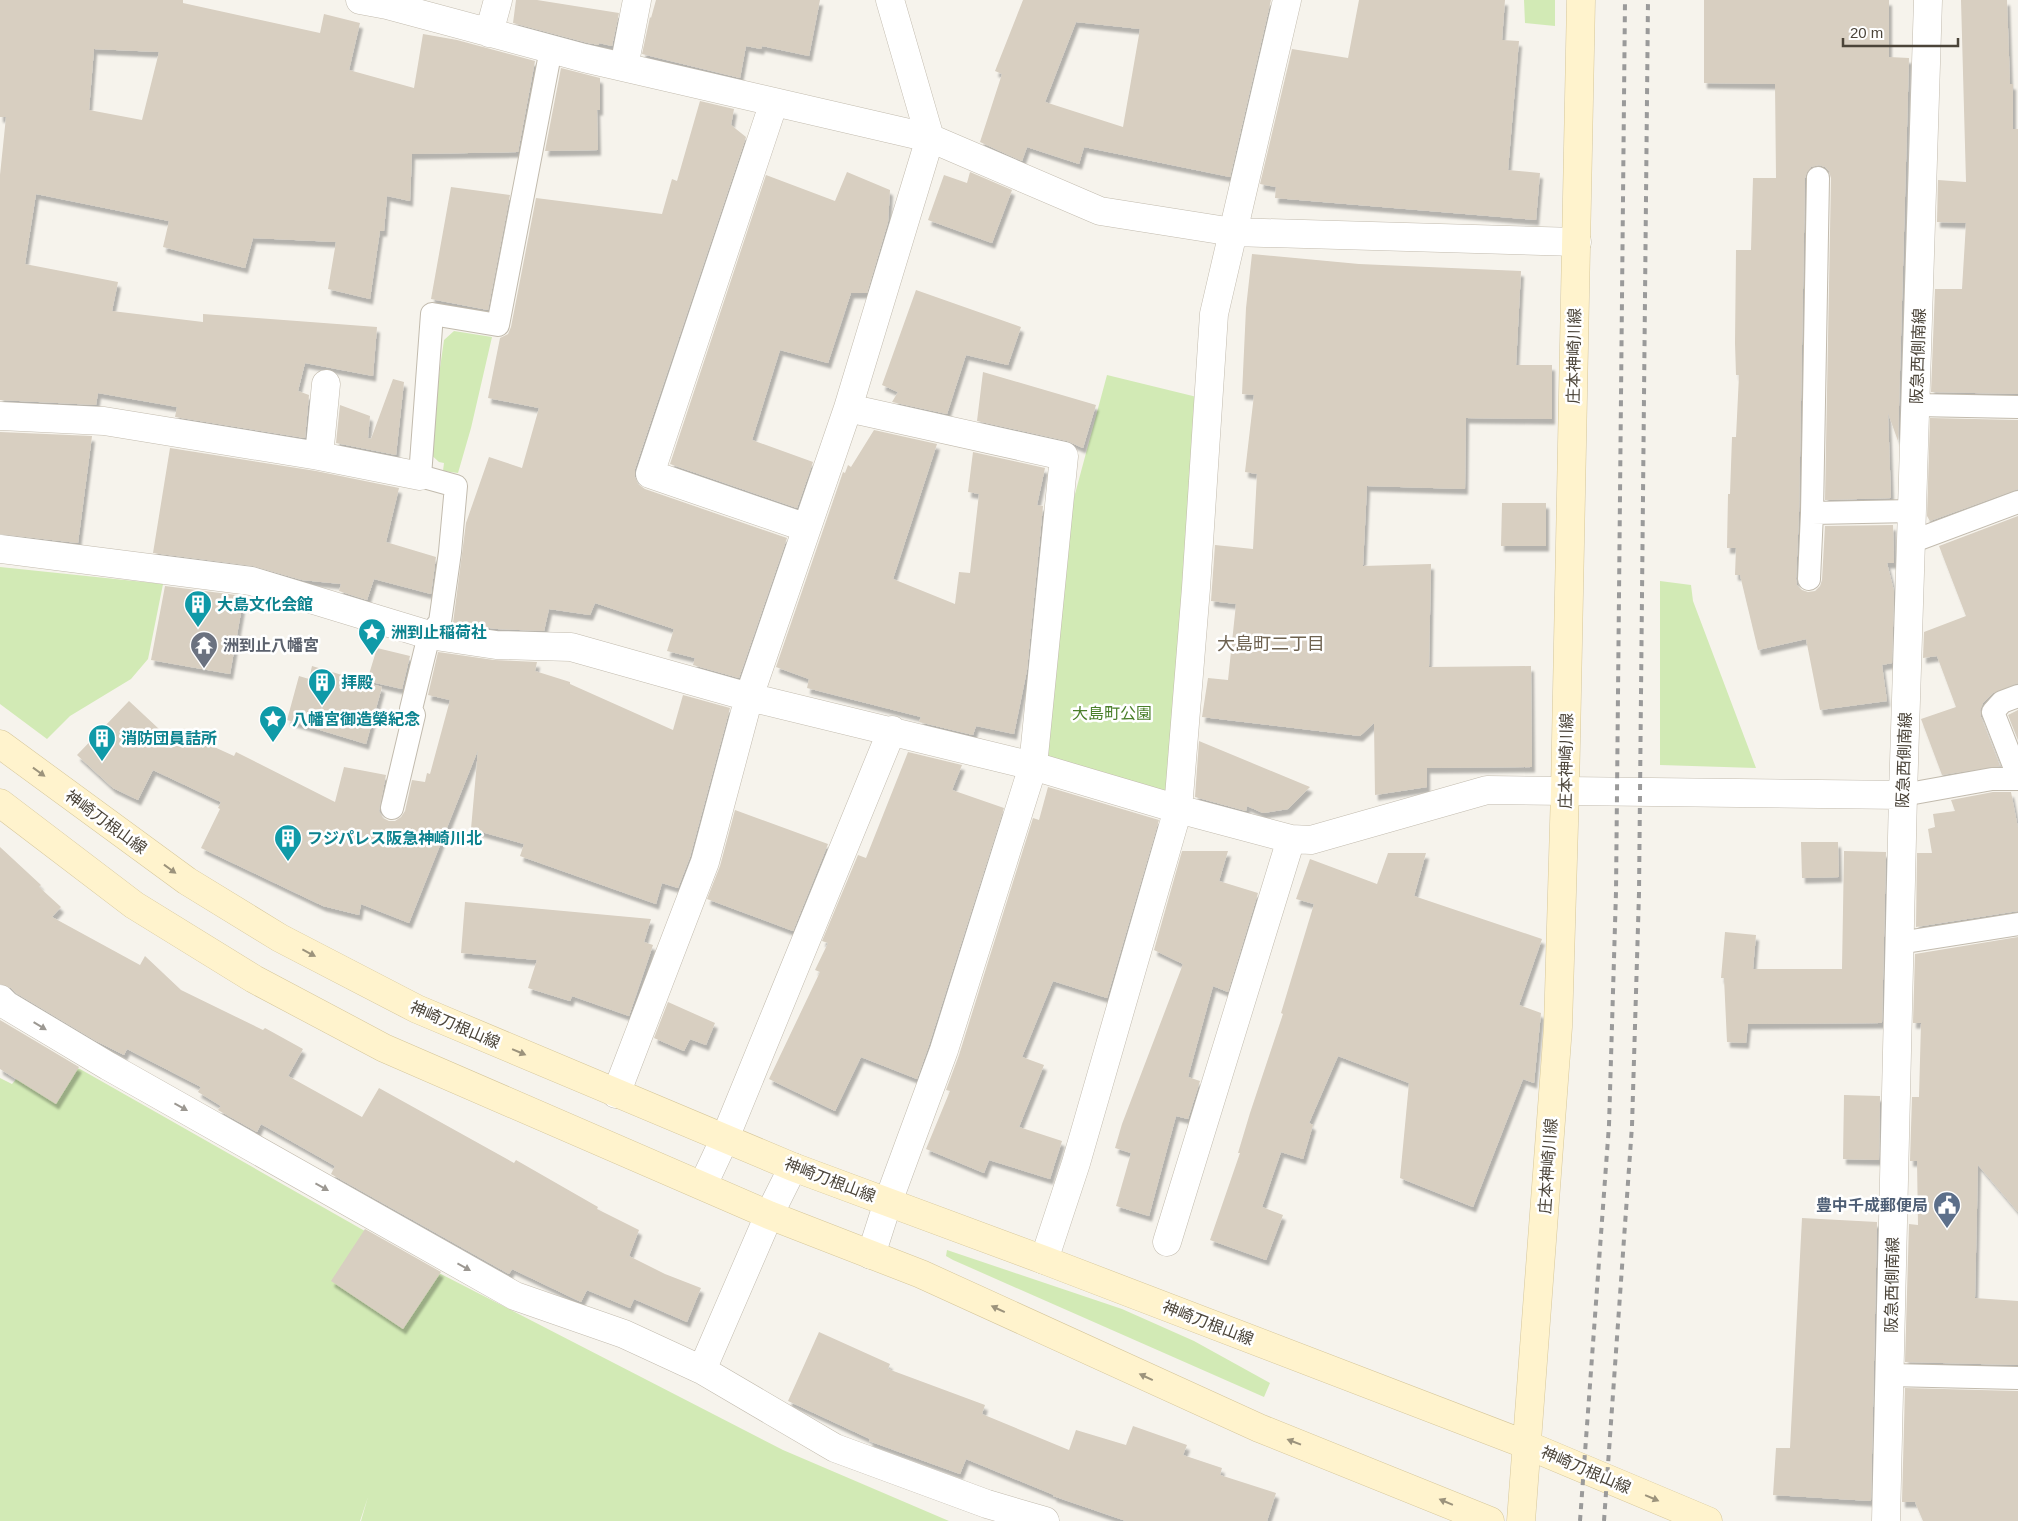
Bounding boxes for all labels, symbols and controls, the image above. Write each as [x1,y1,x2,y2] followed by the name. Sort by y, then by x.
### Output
[1843,15,1958,47] scale bar
[1850,24,1883,41] text: 20 m
[1565,308,1583,404] street label: 庄本神崎川線
[1908,308,1928,404] street label: 阪急西側南線
[183,589,213,628] building icon: 大島文化会館
[217,596,313,613] place label: 大島文化会館
[357,617,387,656] place icon: 洲到止稲荷社
[391,623,487,641] place label: 洲到止稲荷社
[189,630,219,669] temple icon: 洲到止八幡宮
[1217,634,1325,654] district label: 大島町二丁目
[223,637,319,654] place label: 洲到止八幡宮
[307,667,337,706] building icon: 拝殿
[341,674,373,691] place label: 拝殿
[258,704,288,743] place icon: 八幡宮御造榮紀念
[1072,705,1152,722] park label: 大島町公園
[292,711,420,728] place label: 八幡宮御造榮紀念
[1894,712,1914,808] street label: 阪急西側南線
[1557,713,1575,809] street label: 庄本神崎川線
[87,723,117,762] building icon: 消防団員詰所
[121,730,217,747] place label: 消防団員詰所
[32,767,45,778] one-way arrow
[62,787,150,857] street label: 神崎刀根山線
[273,823,303,862] building icon: フジパレス阪急神崎川北
[307,829,482,847] place label: フジパレス阪急神崎川北
[163,864,177,874] one-way arrow
[302,949,315,958] one-way arrow
[407,998,503,1052] street label: 神崎刀根山線
[34,1021,47,1030] one-way arrow
[512,1049,526,1057] one-way arrow
[174,1103,187,1112] one-way arrow
[1536,1118,1560,1214] street label: 庄本神崎川線
[782,1155,878,1205] street label: 神崎刀根山線
[316,1183,329,1192] one-way arrow
[1932,1190,1962,1229] public building icon: 豊中千成郵便局
[1816,1196,1928,1214] place label: 豊中千成郵便局
[1883,1237,1901,1333] street label: 阪急西側南線
[457,1263,470,1272] one-way arrow
[1160,1298,1256,1348] street label: 神崎刀根山線
[991,1305,1005,1313] one-way arrow
[1139,1372,1153,1380] one-way arrow
[1287,1438,1302,1446] one-way arrow
[1538,1443,1634,1497] street label: 神崎刀根山線
[1645,1494,1660,1502] one-way arrow
[1438,1498,1453,1506] one-way arrow

